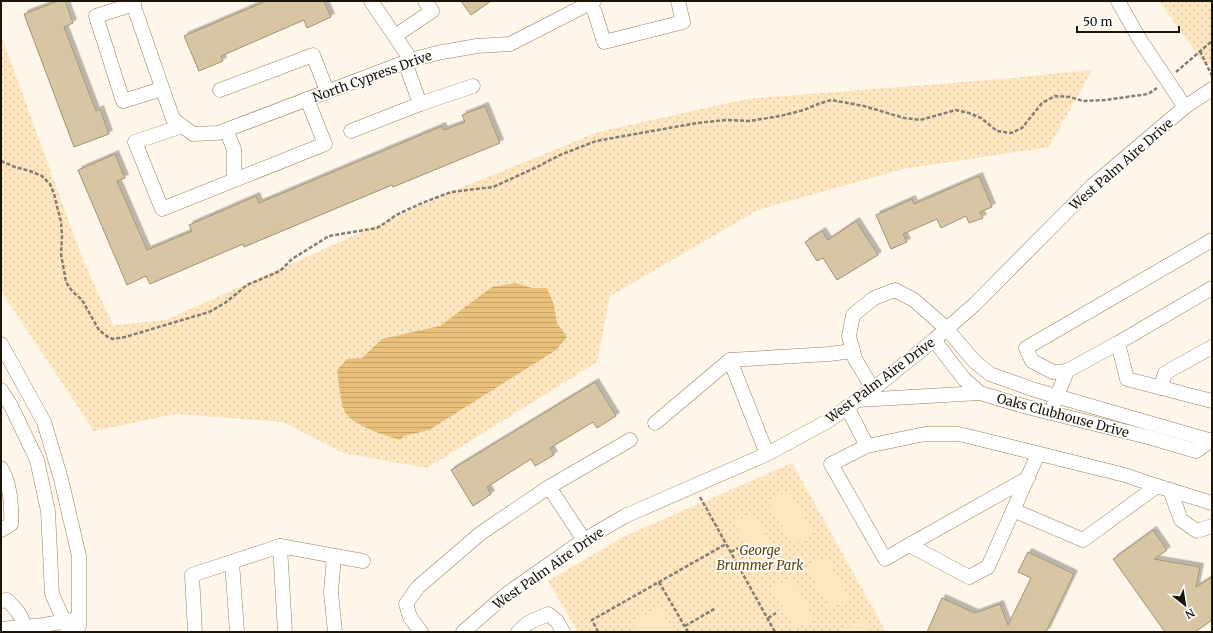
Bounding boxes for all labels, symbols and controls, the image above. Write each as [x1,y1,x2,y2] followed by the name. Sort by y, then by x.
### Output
[1077,8,1179,34] scale bar
[1083,14,1112,29] text: 50 m
[310,47,434,106] street label: North Cypress Drive
[1065,115,1177,215] street label: West Palm Aire Drive
[822,334,938,427] street label: West Palm Aire Drive
[995,390,1131,441] street label: Oaks Clubhouse Drive
[489,524,607,614] street label: West Palm Aire Drive
[717,542,803,574] park label: George Brummer Park
[1165,585,1205,625] north arrow
[1182,605,1197,622] text: N

